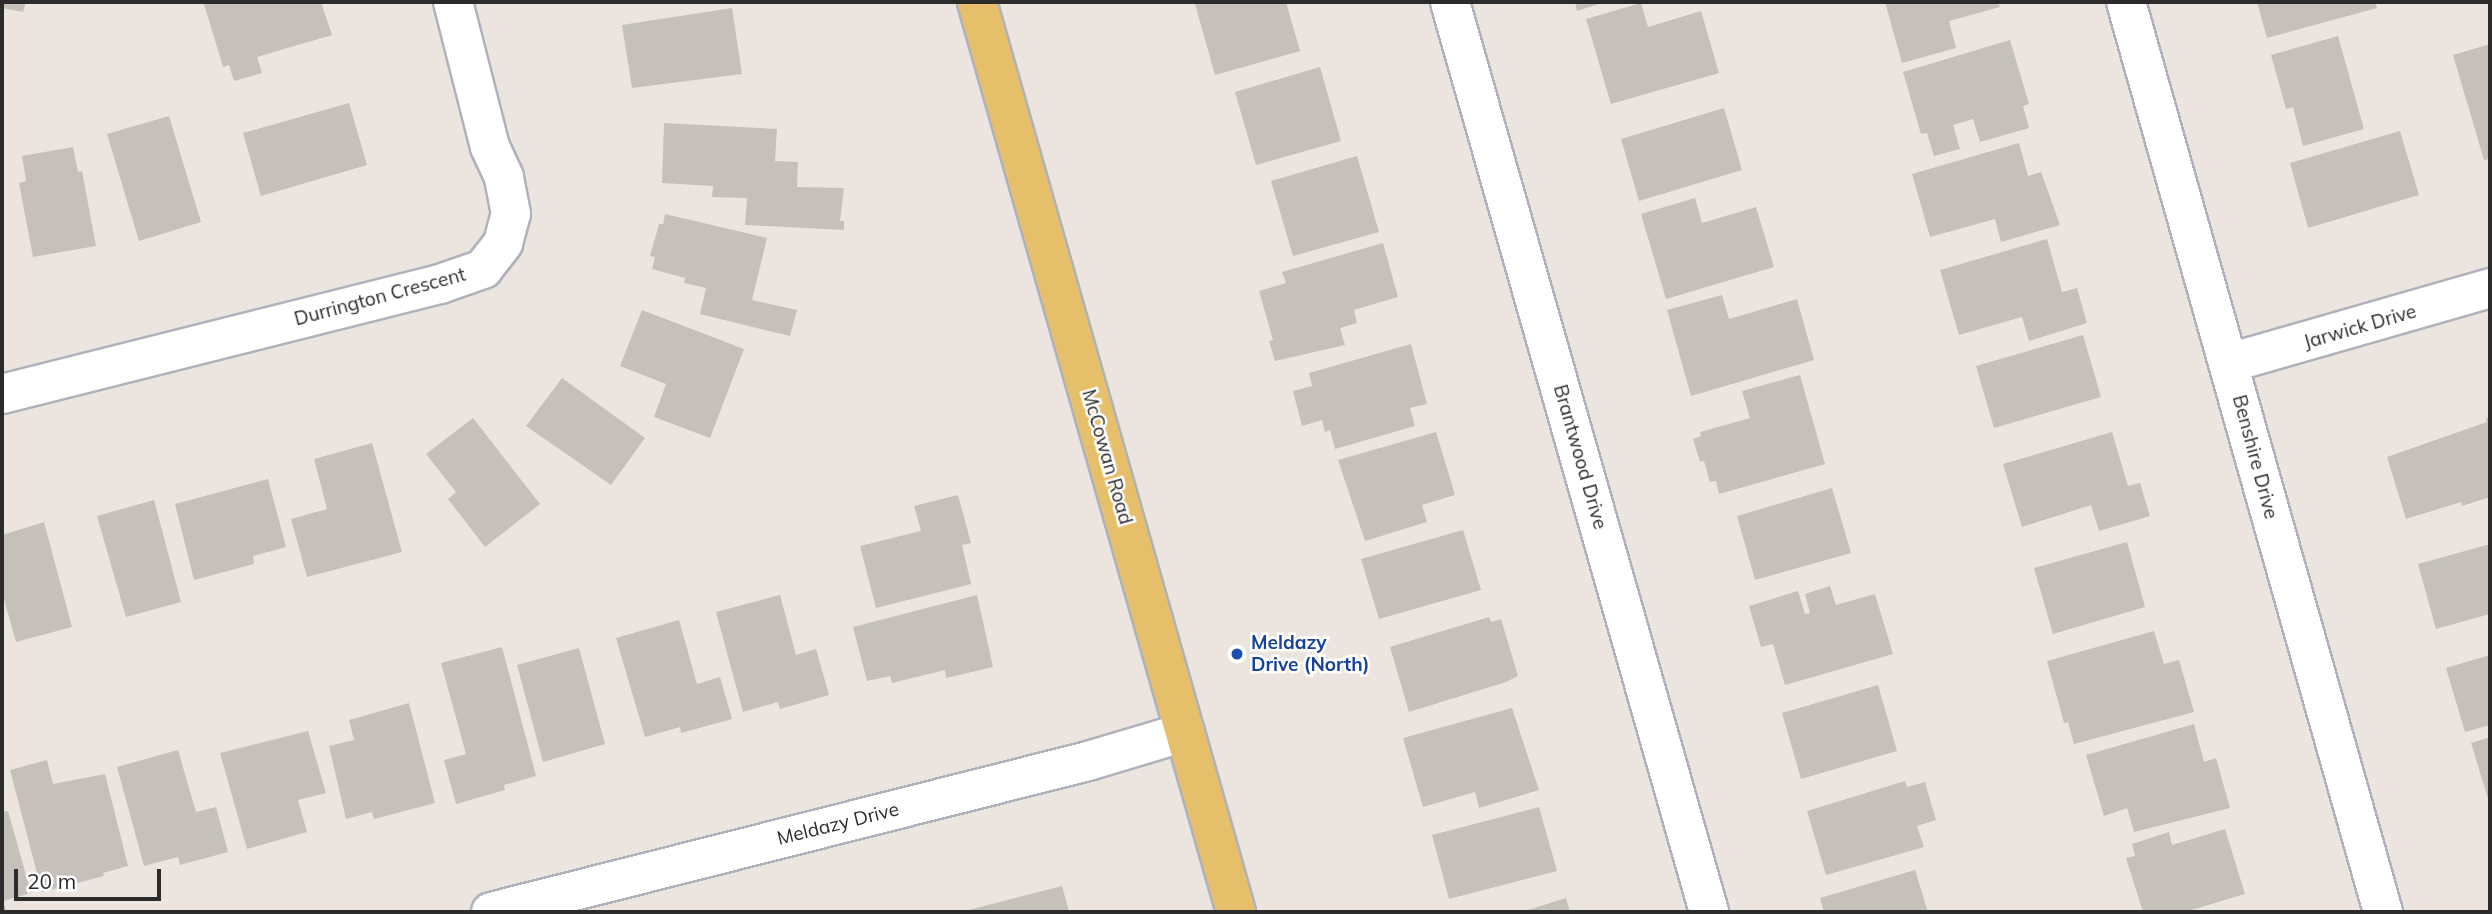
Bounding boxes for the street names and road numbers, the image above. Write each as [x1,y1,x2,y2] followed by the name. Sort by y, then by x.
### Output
[292,263,468,331] street label: Durrington Crescent
[2301,300,2419,354] street label: Jarwick Drive
[1548,382,1612,532] street label: Brantwood Drive
[1077,387,1137,527] street label: McCowan Road
[2227,393,2283,521] street label: Benshire Drive
[775,798,901,850] street label: Meldazy Drive

